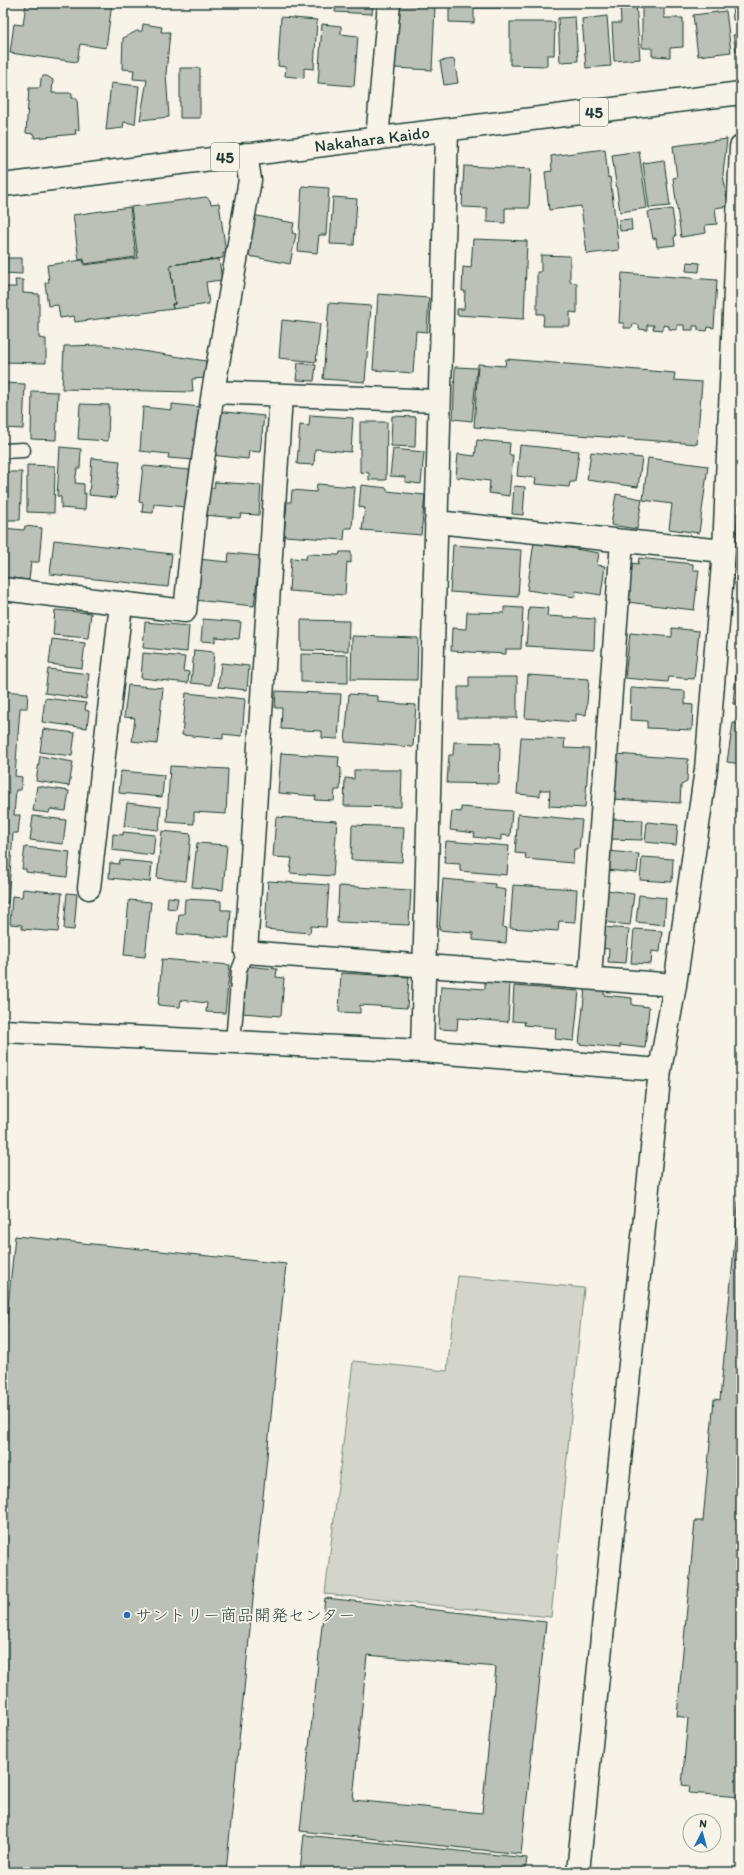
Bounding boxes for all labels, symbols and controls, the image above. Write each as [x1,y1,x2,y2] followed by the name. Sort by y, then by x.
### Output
[580,98,608,126] road number: 45
[313,122,431,156] street label: Nakahara Kaido
[211,143,239,171] road number: 45
[135,1605,355,1625] place label: サントリー商品開発センター
[122,1610,132,1620] marker: サントリー商品開発センター
[682,1813,722,1853] north arrow
[699,1817,707,1830] text: N

